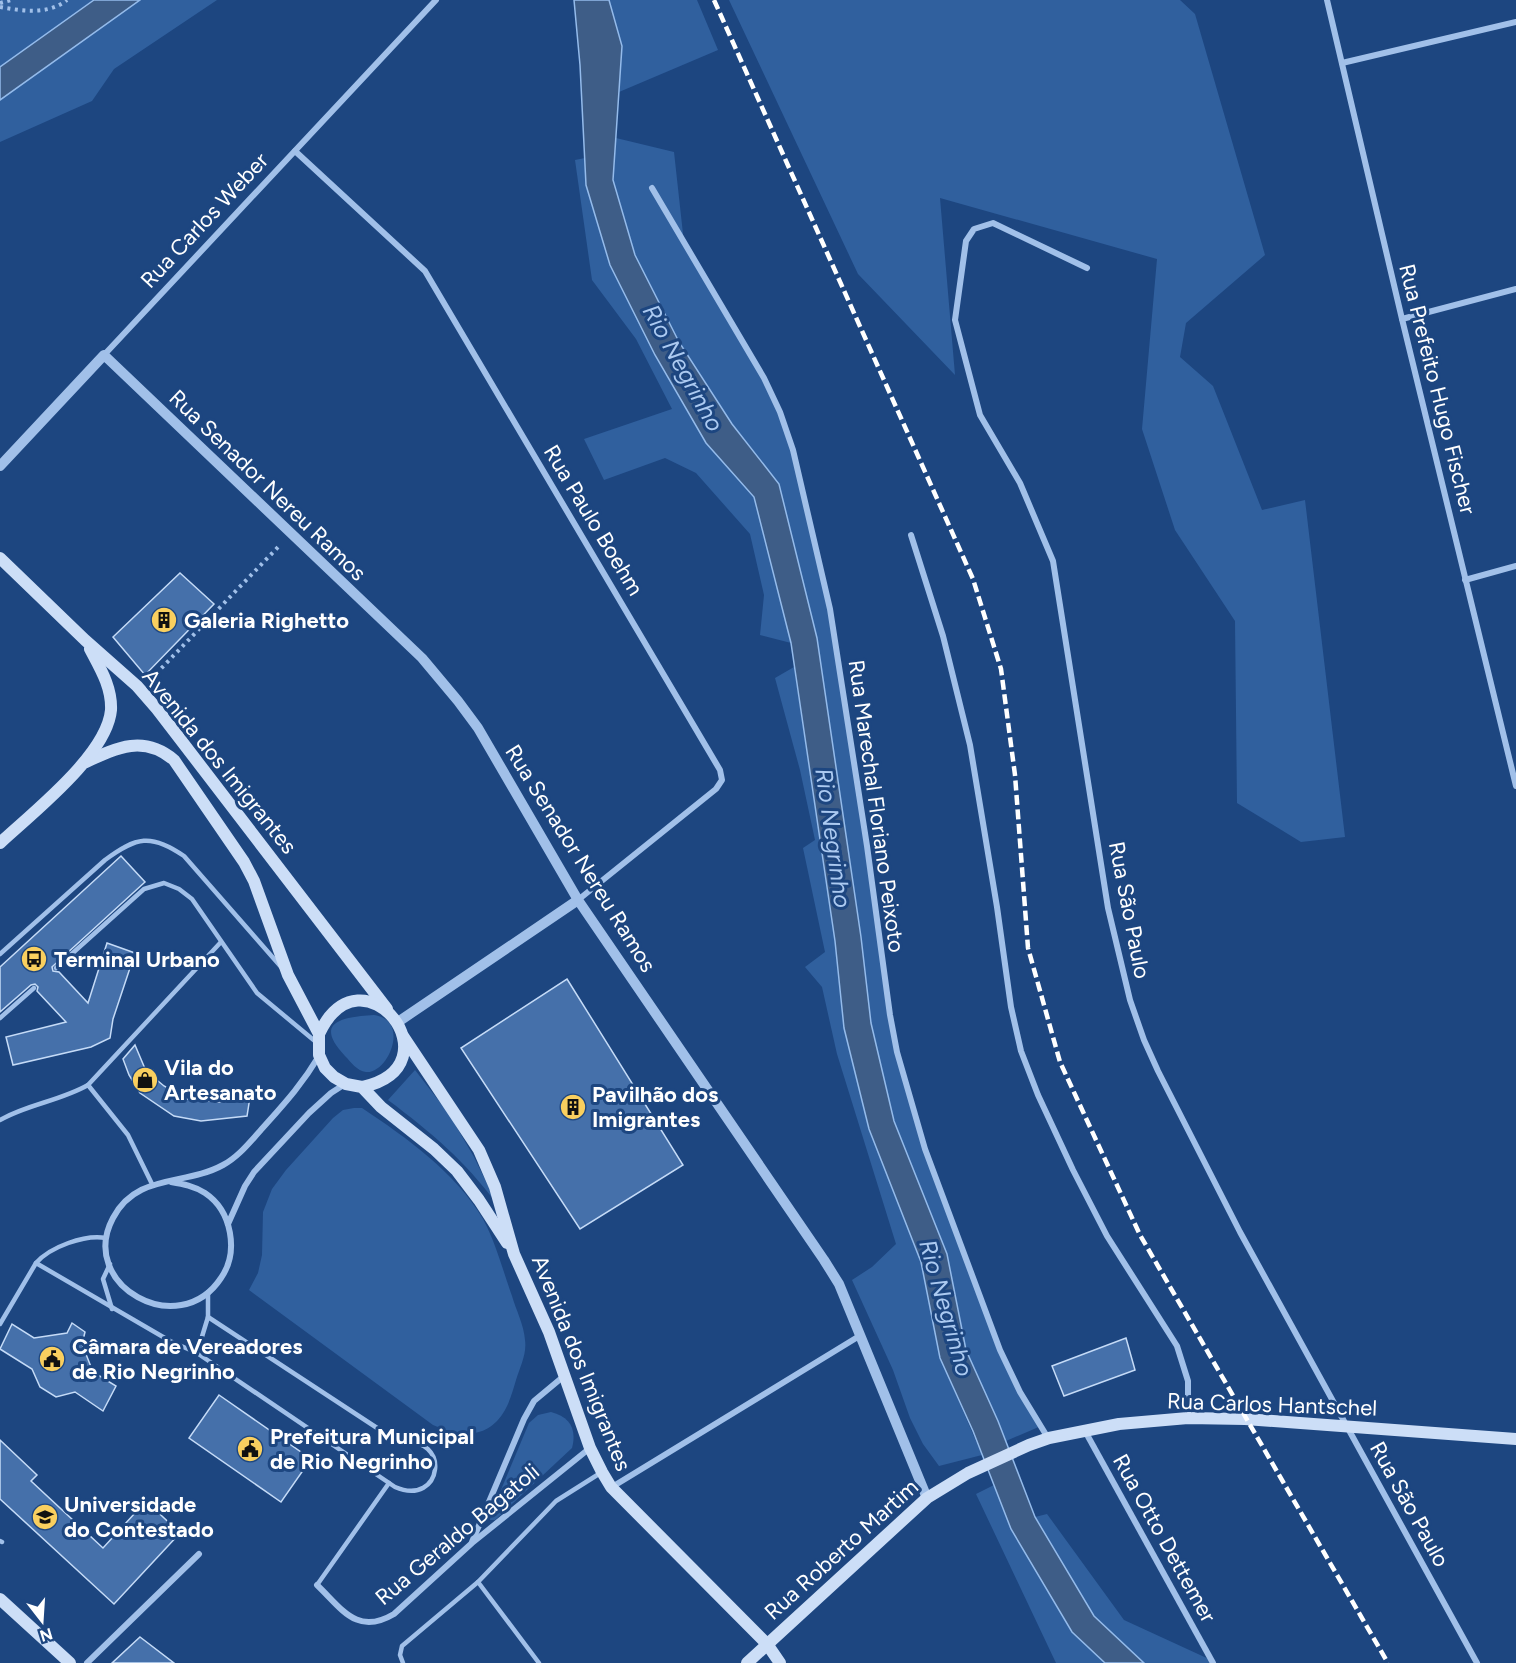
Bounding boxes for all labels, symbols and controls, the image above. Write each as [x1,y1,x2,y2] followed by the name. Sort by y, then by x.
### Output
[135,147,274,294] street label: Rua Carlos Weber
[1393,261,1482,518] street label: Rua Prefeito Hugo Fischer
[637,299,730,436] water label: Rio Negrinho
[164,384,372,586] street label: Rua Senador Nereu Ramos
[538,440,649,600] street label: Rua Paulo Boehm
[149,605,179,635] building icon: Galeria Righetto
[184,607,349,634] place label: Galeria Righetto
[843,658,910,954] street label: Rua Marechal Floriano Peixoto
[137,663,303,859] street label: Avenida dos Imigrantes
[499,740,662,977] street label: Rua Senador Nereu Ramos
[809,766,858,910] water label: Rio Negrinho
[1103,839,1156,981] street label: Rua São Paulo
[19,944,49,974] bus stop icon: Terminal Urbano
[54,946,220,973] place label: Terminal Urbano
[164,1054,277,1106] place label: Vila do Artesanato
[130,1065,160,1095] shop icon: Vila do Artesanato
[592,1081,718,1133] place label: Pavilhão dos Imigrantes
[558,1092,588,1122] building icon: Pavilhão dos Imigrantes
[913,1236,980,1380] water label: Rio Negrinho
[526,1251,637,1475] street label: Avenida dos Imigrantes
[72,1333,302,1385] place label: Câmara de Vereadores de Rio Negrinho
[37,1344,67,1374] public building icon: Câmara de Vereadores de Rio Negrinho
[1167,1387,1377,1422] street label: Rua Carlos Hantschel
[270,1423,474,1475] place label: Prefeitura Municipal de Rio Negrinho
[235,1434,265,1464] public building icon: Prefeitura Municipal de Rio Negrinho
[1364,1437,1455,1572] street label: Rua São Paulo
[1107,1449,1222,1628] street label: Rua Otto Dettemer
[370,1458,545,1611] street label: Rua Geraldo Bagatoli
[759,1473,924,1625] street label: Rua Roberto Martim
[64,1491,214,1543] place label: Universidade do Contestado
[30,1502,60,1532] school or university icon: Universidade do Contestado
[12,1591,72,1651] north arrow
[38,1624,55,1646] text: N

